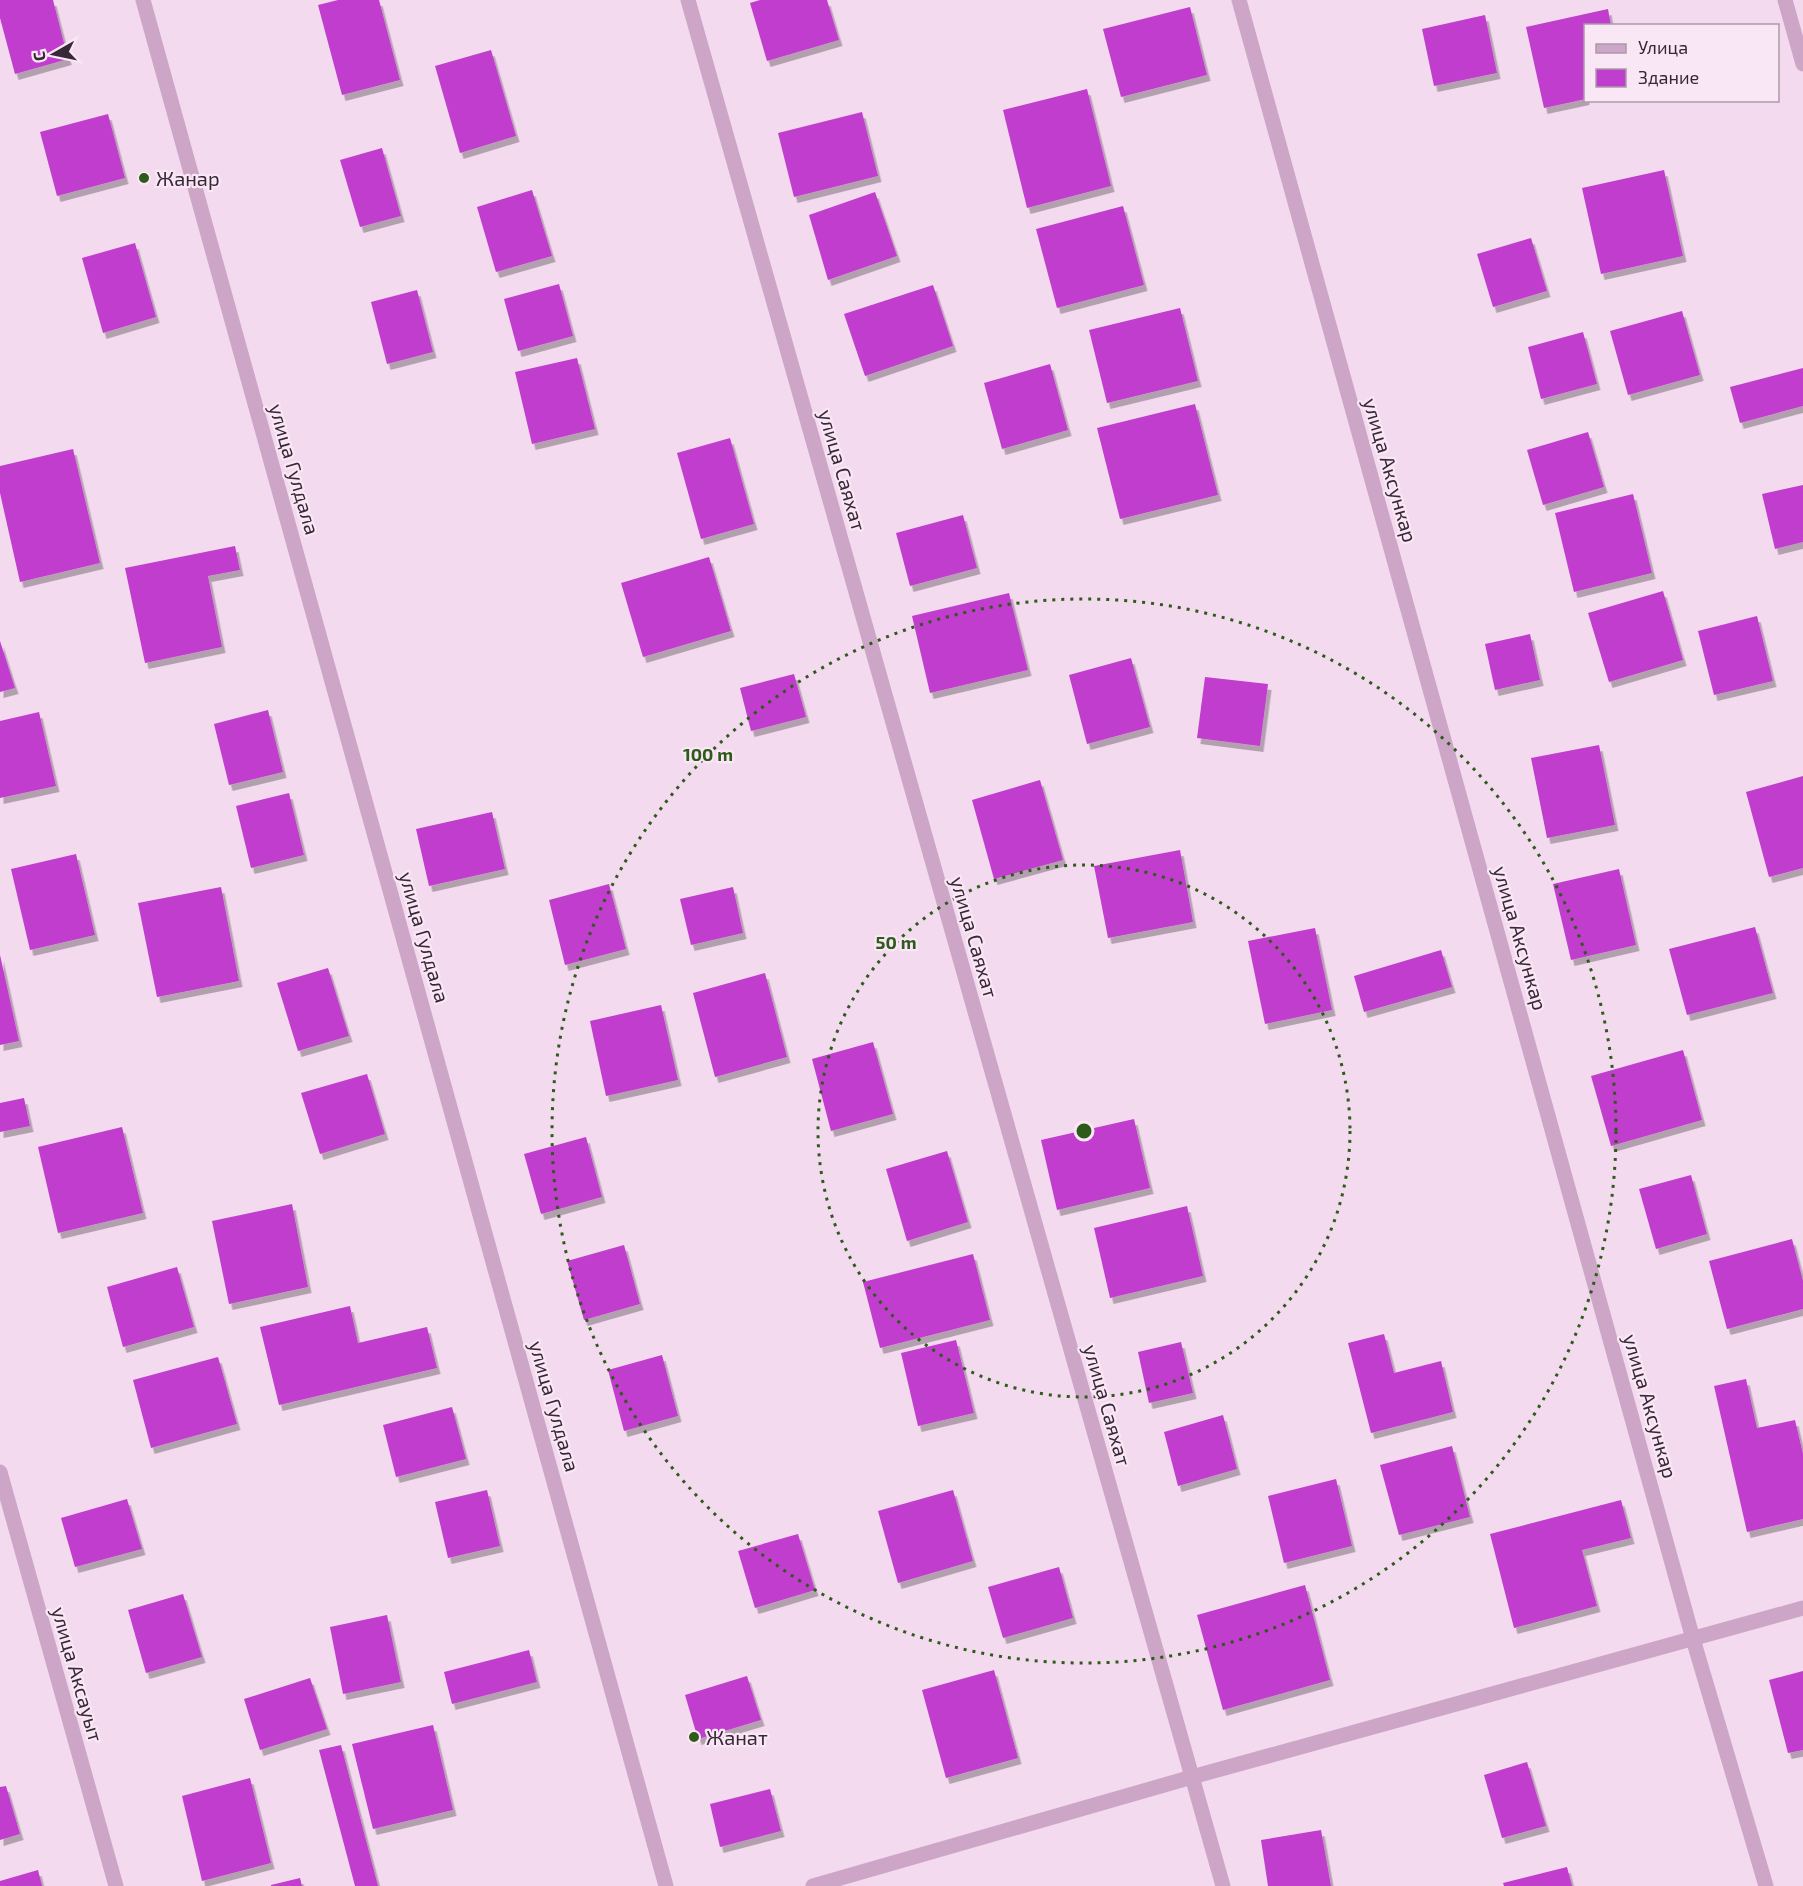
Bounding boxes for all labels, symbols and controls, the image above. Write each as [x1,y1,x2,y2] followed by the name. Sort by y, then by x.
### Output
[24,24,84,84] north arrow
[1584,24,1779,102] legend
[1638,36,1688,58] text: Улица
[29,50,49,63] text: С
[1638,66,1699,88] text: Здание
[156,166,220,190] place label: Жанар
[137,171,151,185] marker: Жанар
[1358,395,1423,545] street label: улица Аксункар
[264,401,325,538] street label: улица Гулдала
[813,407,872,534] street label: улица Саяхат
[683,743,733,765] text: 100 m
[1488,863,1553,1013] street label: улица Аксункар
[394,869,455,1006] street label: улица Гулдала
[945,874,1004,1001] street label: улица Саяхат
[875,931,917,953] text: 50 m
[1074,1121,1094,1141] centre of rings
[1618,1331,1683,1481] street label: улица Аксункар
[524,1338,585,1475] street label: улица Гулдала
[1078,1342,1137,1469] street label: улица Саяхат
[46,1604,109,1745] street label: улица Аксауыт
[706,1725,768,1749] place label: Жанат
[687,1730,701,1744] marker: Жанат

